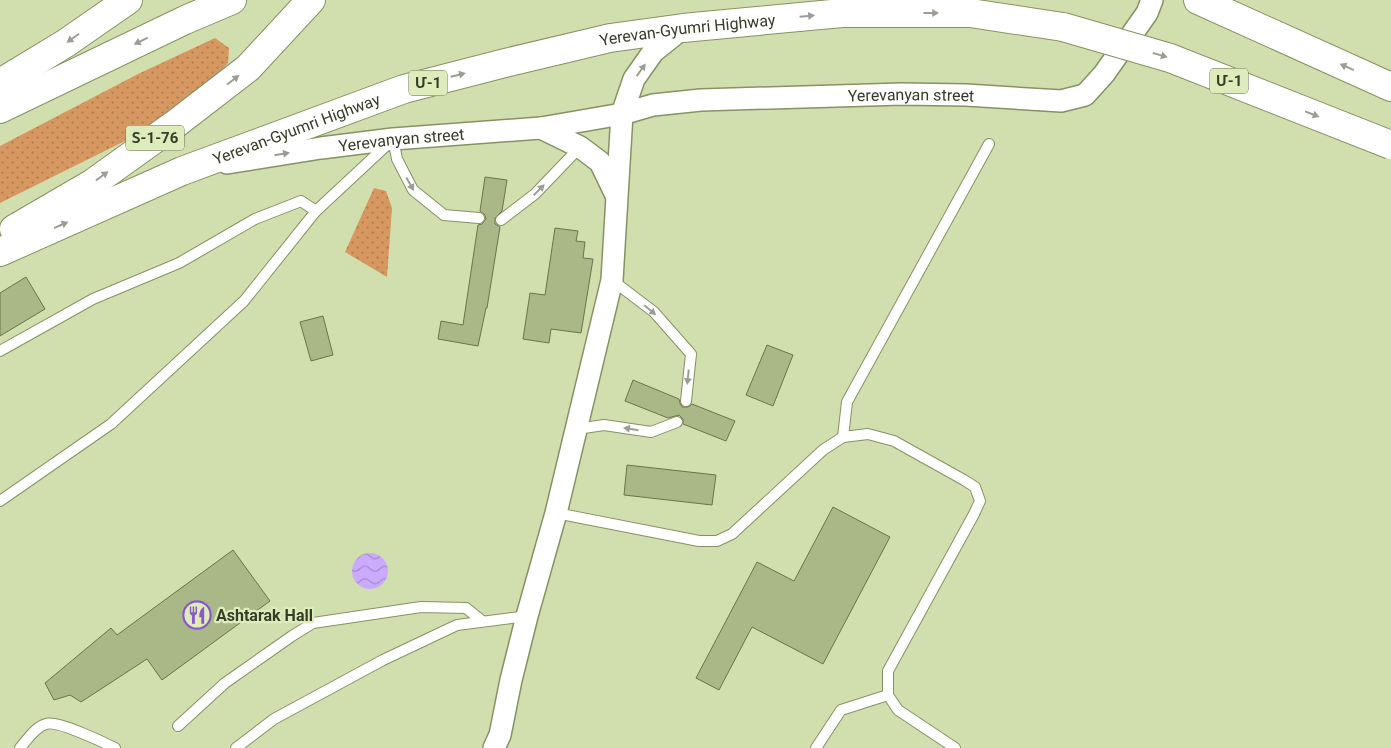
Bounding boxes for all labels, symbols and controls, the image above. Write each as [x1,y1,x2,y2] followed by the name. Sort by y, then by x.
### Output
[923,9,939,17] one-way arrow
[598,10,777,50] street label: Yerevan-Gyumri Highway
[799,12,815,20] one-way arrow
[66,33,80,43] one-way arrow
[134,38,148,46] one-way arrow
[1153,51,1168,59] one-way arrow
[1340,63,1354,71] one-way arrow
[635,64,646,77] one-way arrow
[1210,68,1248,94] road number: Մ-1
[409,70,447,96] road number: Մ-1
[450,71,465,79] one-way arrow
[226,75,240,85] one-way arrow
[848,85,975,106] street label: Yerevanyan street
[210,90,383,169] street label: Yerevan-Gyumri Highway
[1305,110,1319,118] one-way arrow
[337,125,465,156] street label: Yerevanyan street
[126,126,184,150] road number: Տ-1-76
[274,150,290,158] one-way arrow
[95,171,109,181] one-way arrow
[406,178,415,191] one-way arrow
[532,184,544,196] one-way arrow
[53,220,68,229] one-way arrow
[644,304,656,316] one-way arrow
[684,370,692,386] one-way arrow
[622,425,638,433] one-way arrow
[182,600,212,630] restaurant icon: Ashtarak Hall
[216,606,313,625] place label: Ashtarak Hall

